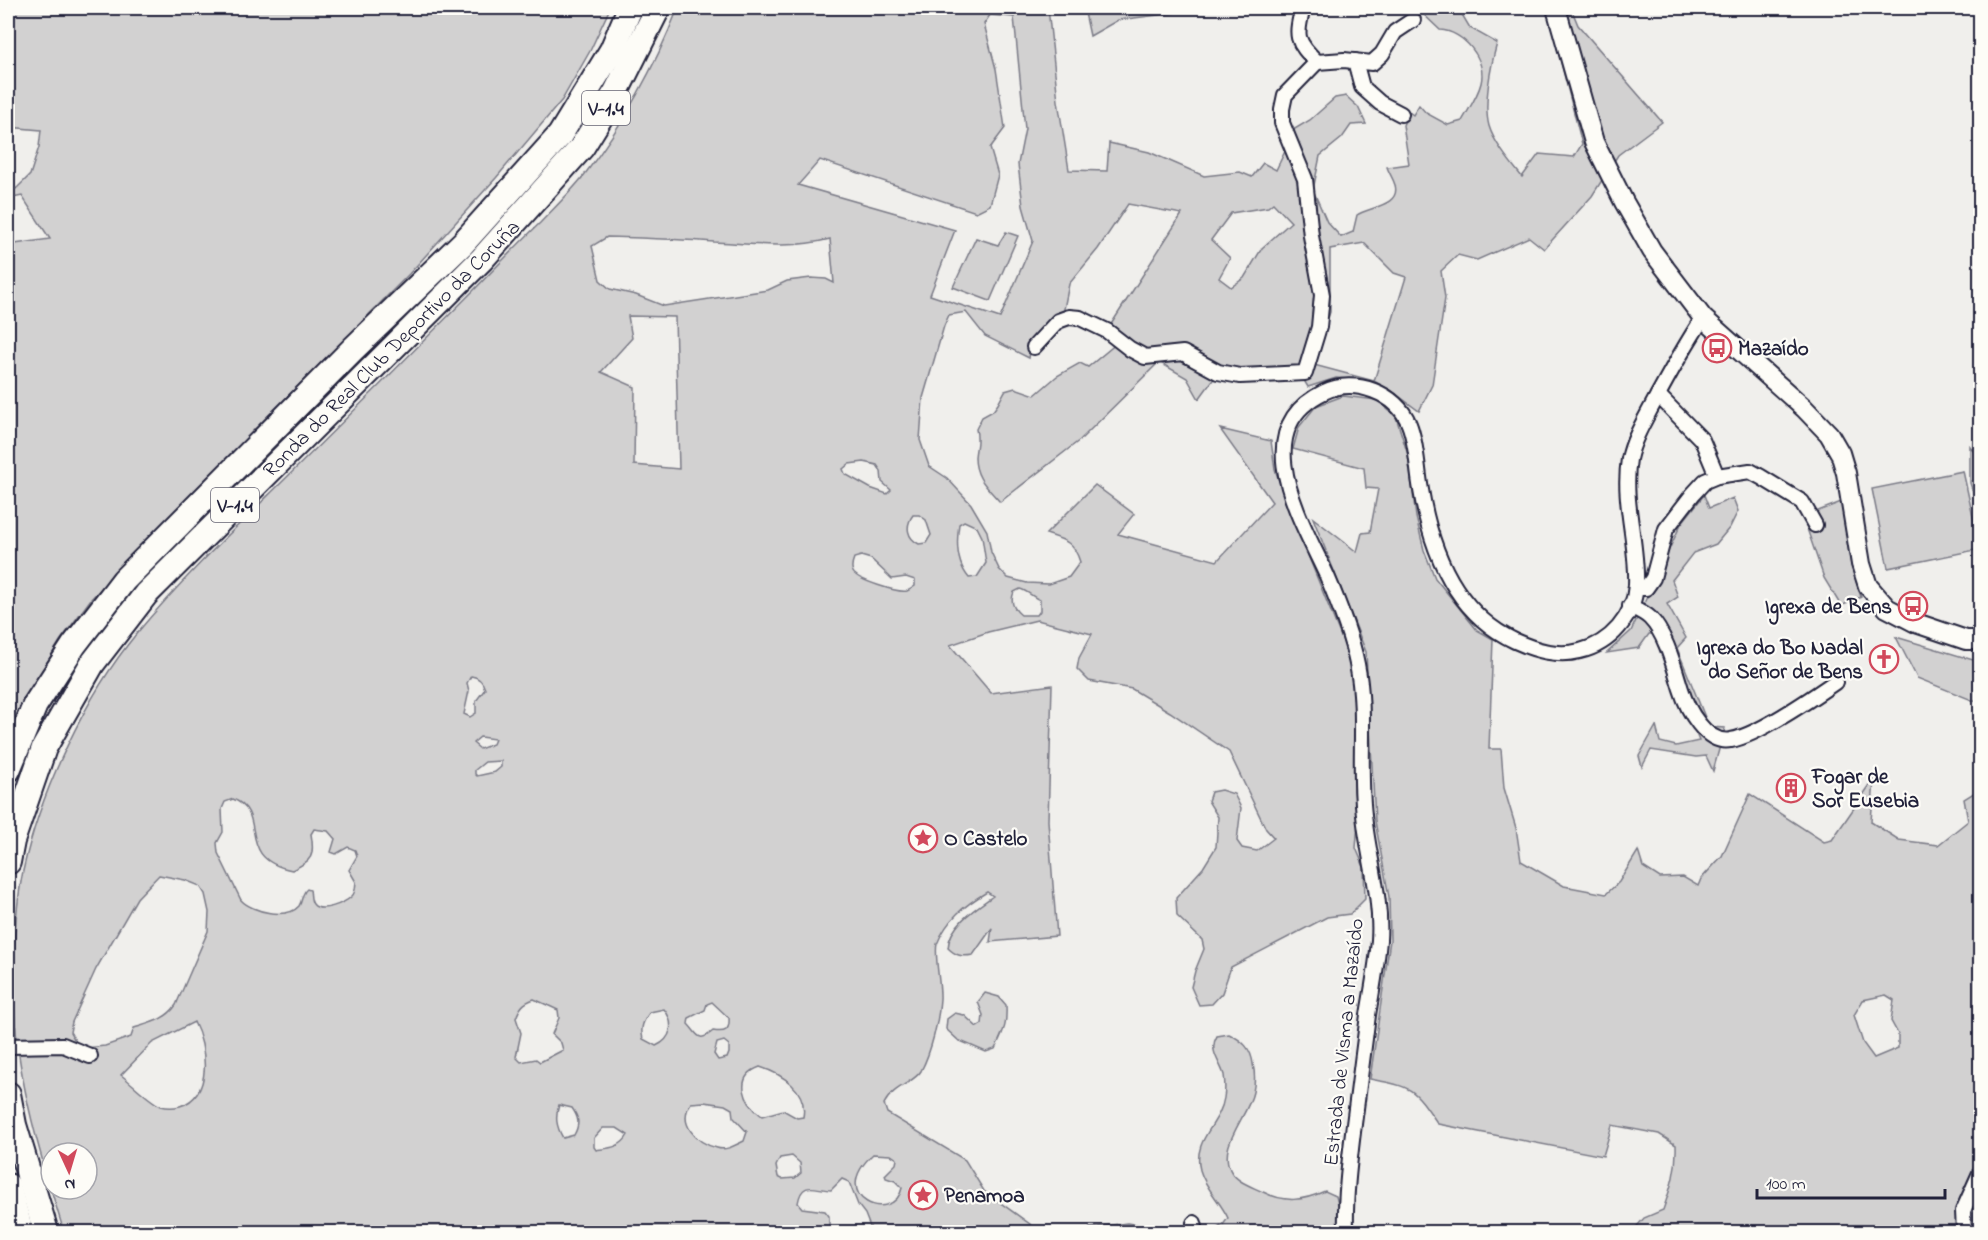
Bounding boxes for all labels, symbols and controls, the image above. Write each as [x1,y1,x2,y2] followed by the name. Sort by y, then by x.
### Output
[582,91,630,125] road number: V-1.4
[257,214,528,485] street label: Ronda do Real Club Deportivo da Coruña
[1701,332,1733,364] bus stop icon: Mazaído
[1738,335,1809,365] place label: Mazaído
[211,488,259,522] road number: V-1.4
[1897,590,1929,622] bus stop icon: Igrexa de Bens
[1765,593,1892,625] place label: Igrexa de Bens
[1696,634,1863,688] place label: Igrexa do Bo Nadal do Señor de Bens
[1868,643,1900,675] church icon: Igrexa do Bo Nadal do Señor de Bens
[1811,763,1919,817] place label: Fogar de Sor Eusebia
[1775,772,1807,804] building icon: Fogar de Sor Eusebia
[907,822,939,854] place icon: O Castelo
[944,825,1028,855] place label: O Castelo
[1317,917,1373,1167] street label: Estrada de Visma a Mazaído
[39,1141,99,1201] north arrow
[1757,1162,1944,1200] scale bar
[63,1172,76,1196] text: N
[1766,1172,1806,1198] text: 100 m
[907,1179,939,1211] place icon: Penamoa
[944,1182,1025,1212] place label: Penamoa

